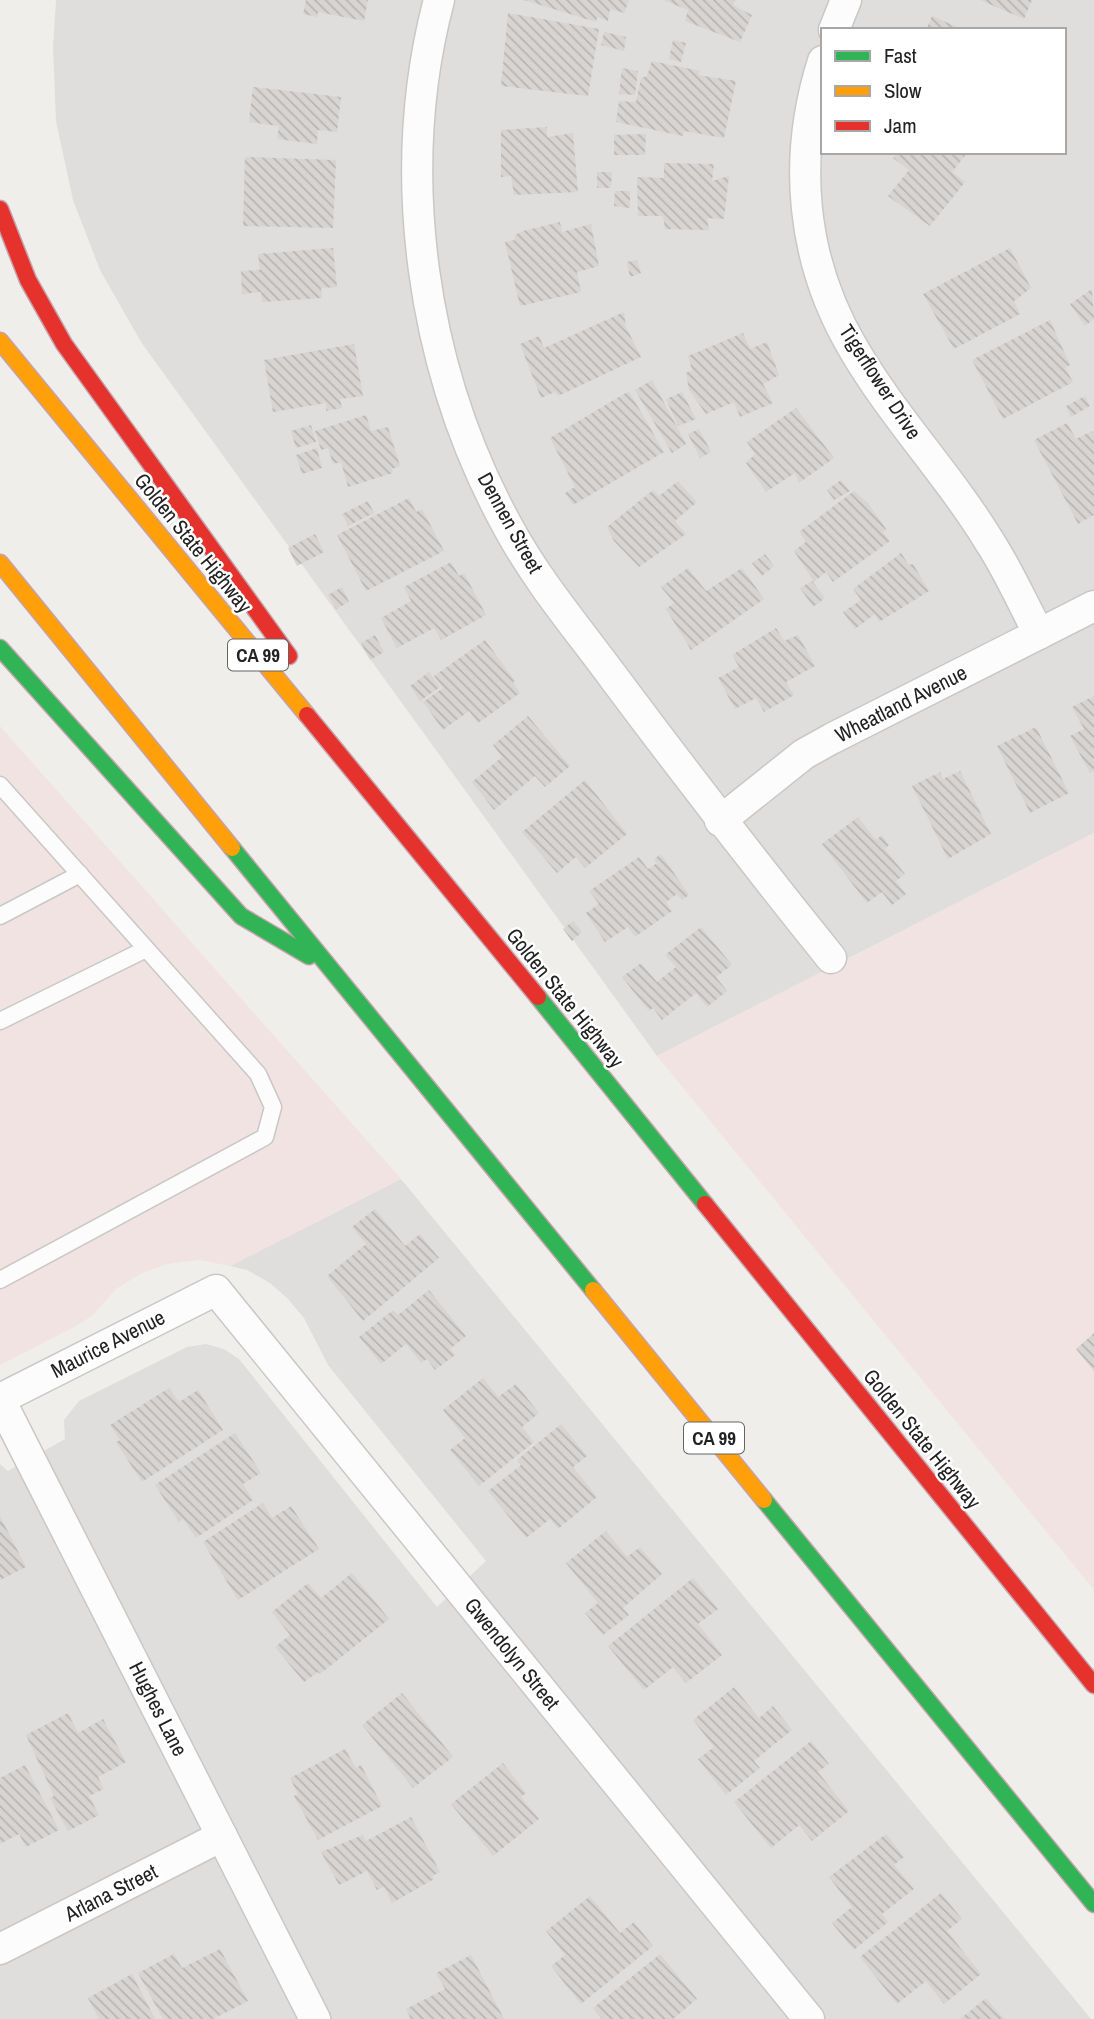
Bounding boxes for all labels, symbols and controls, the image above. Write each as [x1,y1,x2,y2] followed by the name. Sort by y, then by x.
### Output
[821,28,1066,154] legend
[884,41,917,70] text: Fast
[884,76,922,105] text: Slow
[884,111,917,140] text: Jam
[832,319,928,445] street label: Tigerflower Drive
[128,467,259,619] street label: Golden State Highway
[471,467,550,579] street label: Dennen Street
[228,640,288,670] road number: CA 99
[830,658,972,749] street label: Wheatland Avenue
[500,922,631,1074] street label: Golden State Highway
[46,1302,170,1385] street label: Maurice Avenue
[857,1363,988,1515] street label: Golden State Highway
[684,1422,744,1454] road number: CA 99
[458,1591,567,1716] street label: Gwendolyn Street
[122,1657,195,1761] street label: Hughes Lane
[59,1857,162,1929] street label: Arlana Street

